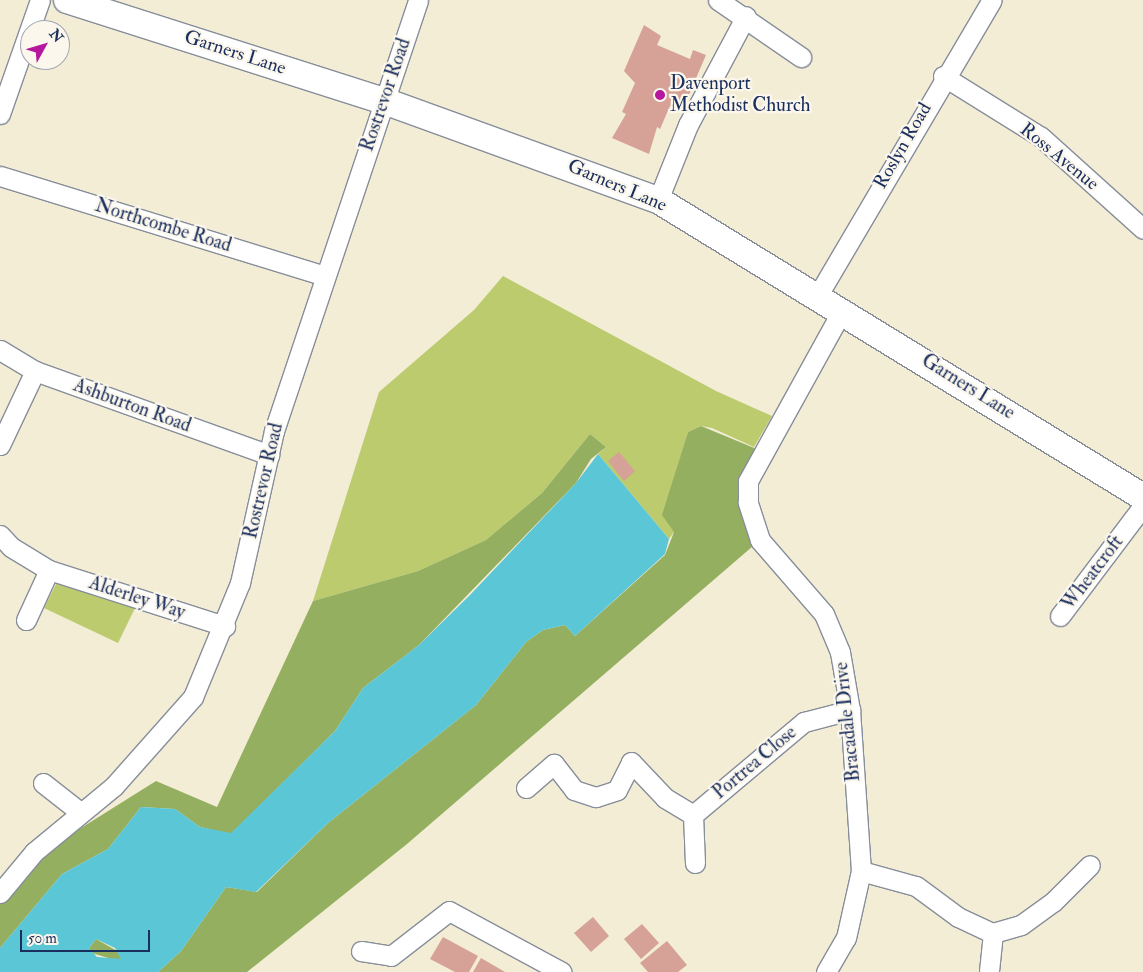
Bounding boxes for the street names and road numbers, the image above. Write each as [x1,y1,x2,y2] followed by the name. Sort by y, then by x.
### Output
[181,26,289,80] street label: Garners Lane
[356,35,416,155] street label: Rostrevor Road
[869,99,937,193] street label: Roslyn Road
[1015,118,1103,196] street label: Ross Avenue
[564,155,670,217] street label: Garners Lane
[92,194,234,258] street label: Northcombe Road
[917,349,1019,425] street label: Garners Lane
[70,374,194,438] street label: Ashburton Road
[240,421,288,541] street label: Rostrevor Road
[1058,531,1128,615] street label: Wheatcroft
[86,572,188,624] street label: Alderley Way
[830,661,866,783] street label: Bracadale Drive
[709,721,801,805] street label: Portrea Close

